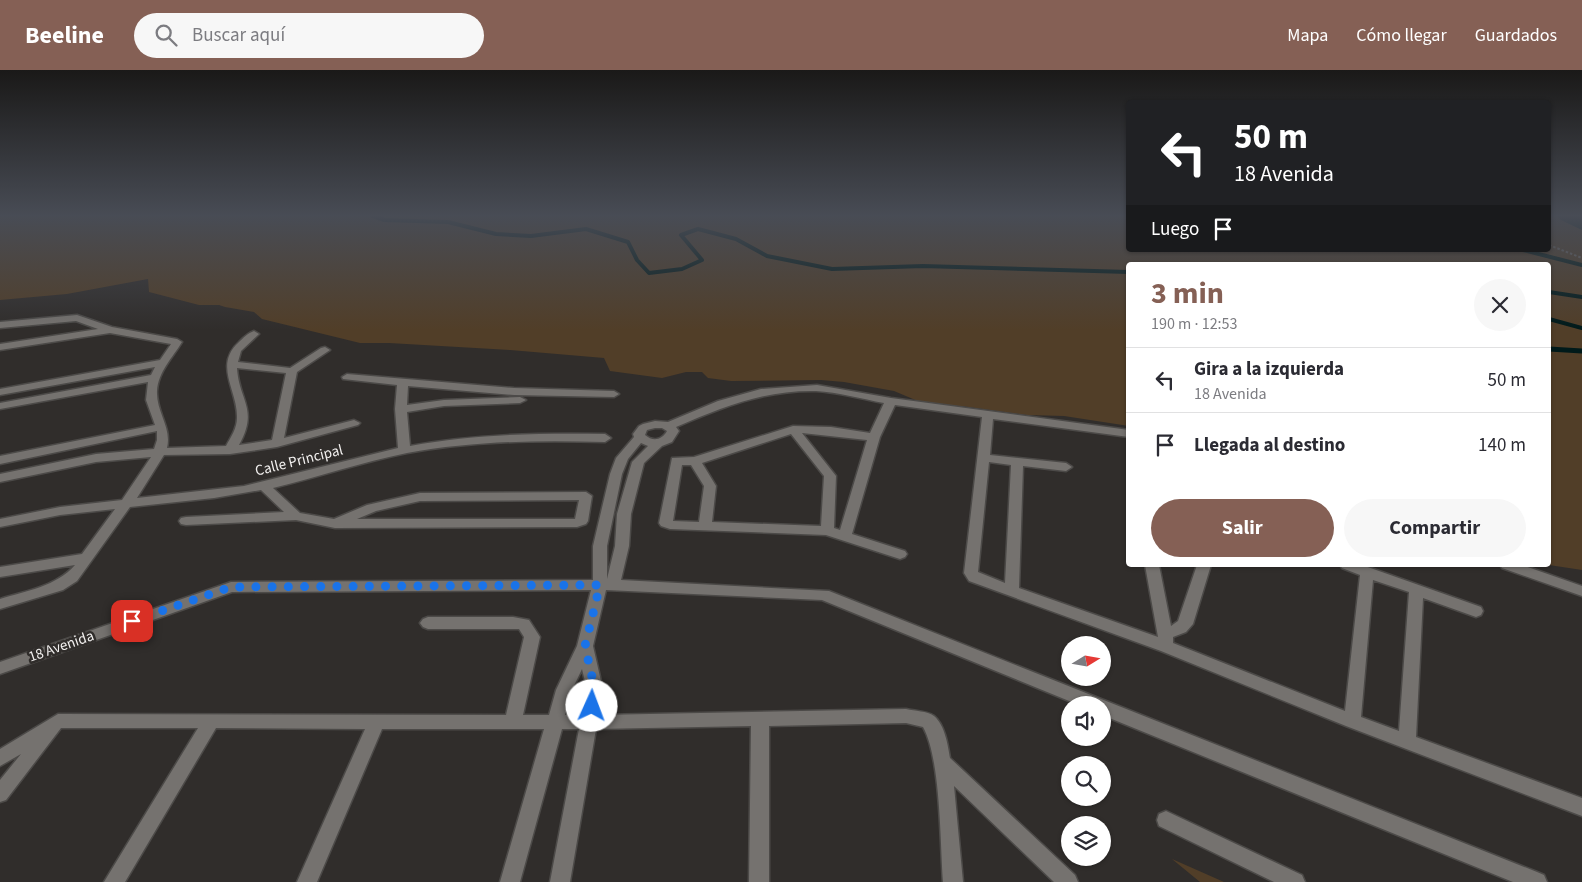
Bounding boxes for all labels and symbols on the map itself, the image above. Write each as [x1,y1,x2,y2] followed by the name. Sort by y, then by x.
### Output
[253,439,345,482] street label: Calle Principal
[111,600,153,642] pin
[26,625,97,667] street label: 18 Avenida
[1061,636,1111,686] north arrow
[565,679,617,731] position arrow

